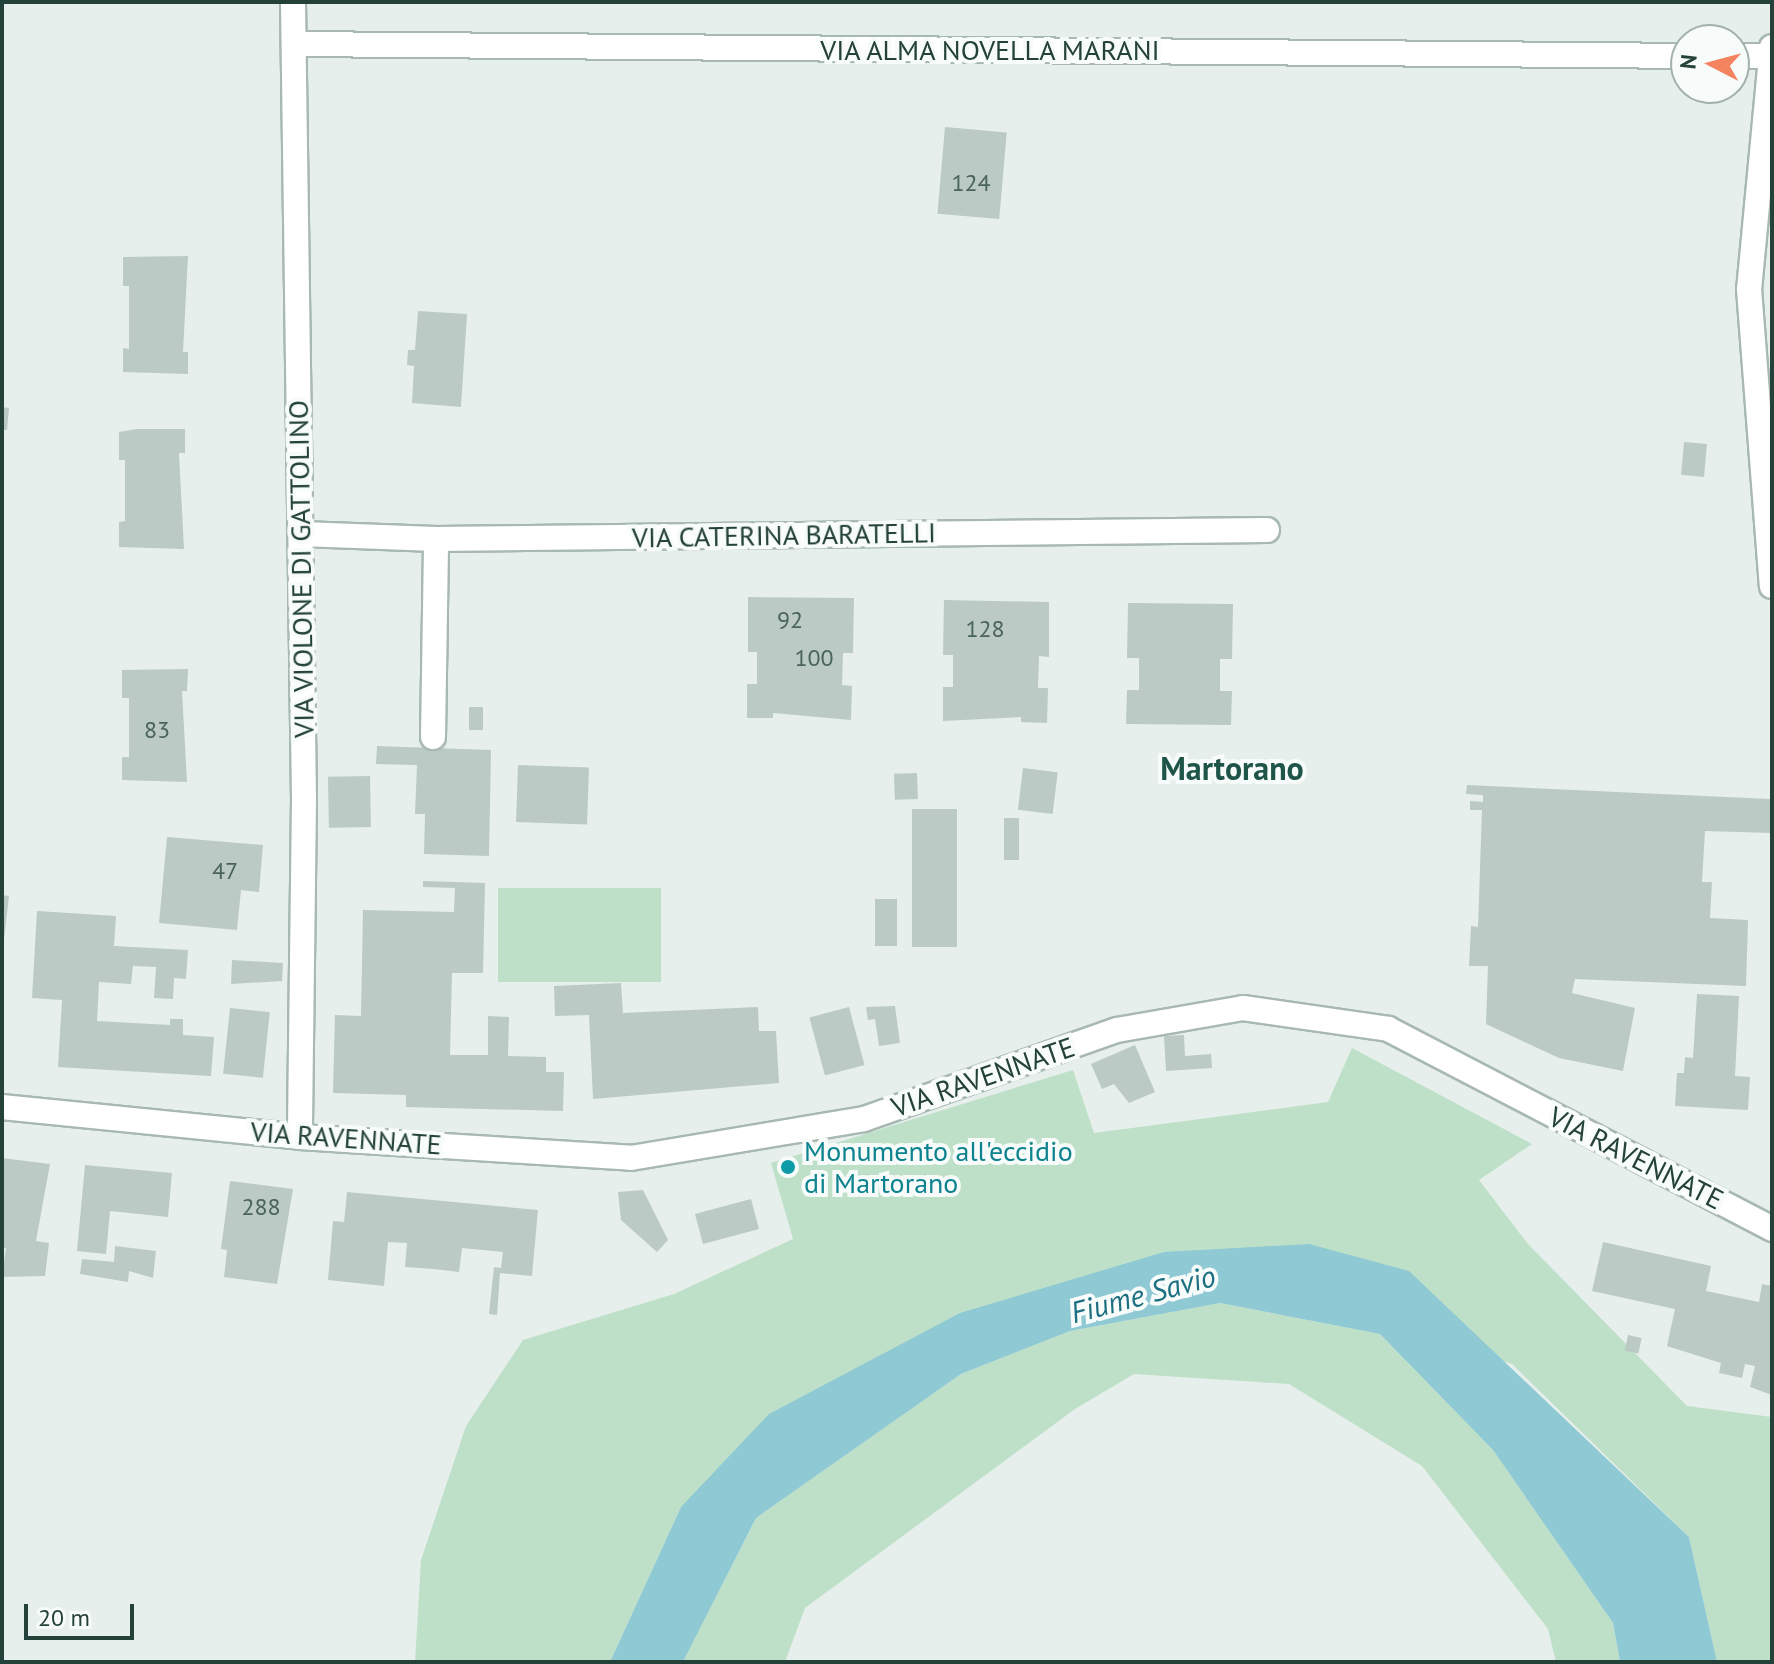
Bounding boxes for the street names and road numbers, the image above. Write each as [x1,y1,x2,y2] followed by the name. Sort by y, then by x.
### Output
[818,33,1162,67] street label: VIA ALMA NOVELLA MARANI
[281,399,321,739] street label: VIA VIOLONE DI GATTOLINO
[630,516,938,554] street label: VIA CATERINA BARATELLI
[886,1030,1080,1124] street label: VIA RAVENNATE
[1543,1099,1729,1217] street label: VIA RAVENNATE
[249,1115,443,1161] street label: VIA RAVENNATE

